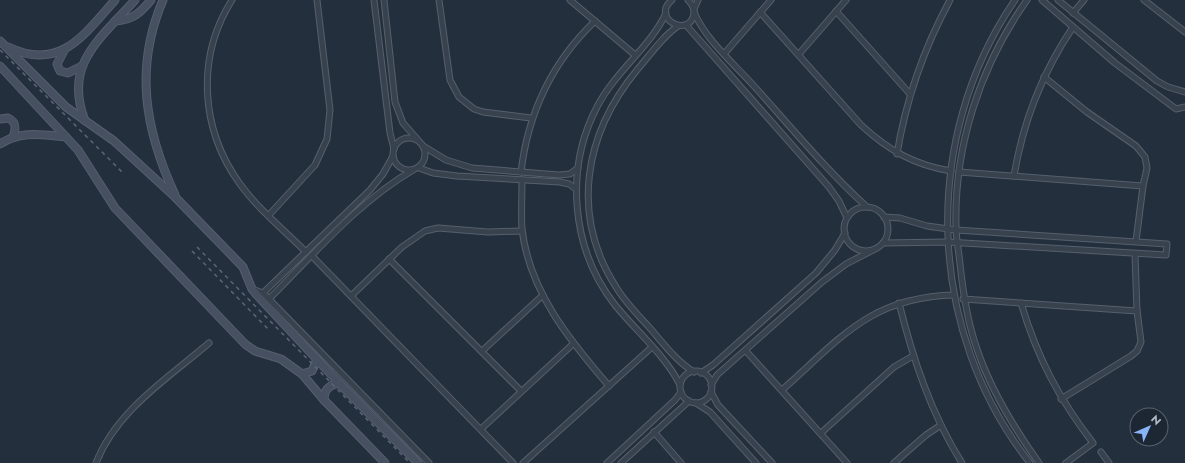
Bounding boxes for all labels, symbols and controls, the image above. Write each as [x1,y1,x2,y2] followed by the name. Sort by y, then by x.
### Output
[1129,407,1169,447] north arrow
[1147,411,1165,429] text: N

